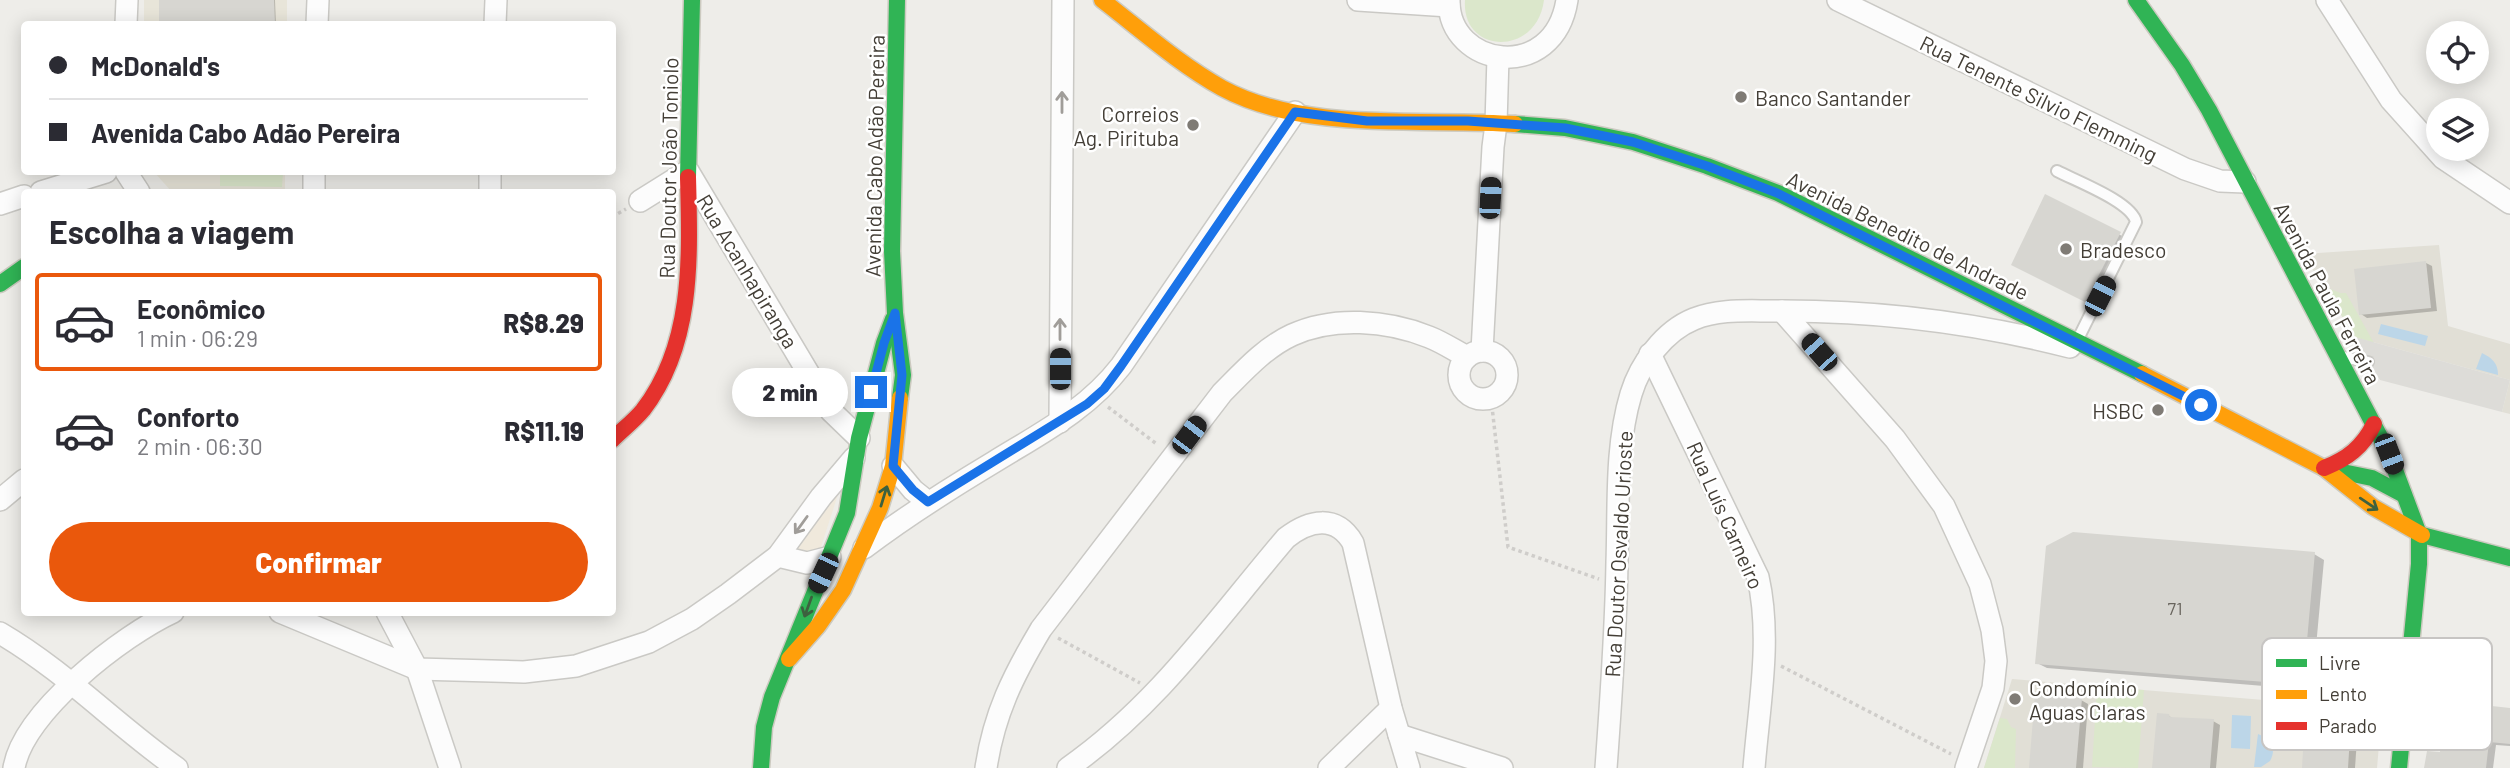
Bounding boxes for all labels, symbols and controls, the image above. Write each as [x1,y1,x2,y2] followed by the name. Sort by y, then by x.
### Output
[2426,21,2489,161] map controls
[2426,21,2489,84] button: locate
[1916,30,2162,166] street label: Rua Tenente Silvio Flemming
[859,35,889,277] street label: Avenida Cabo Adão Pereira
[91,50,220,81] text: McDonald's
[654,57,682,279] street label: Rua Doutor João Toniolo
[1755,85,1911,110] place label: Banco Santander
[1733,89,1749,105] marker: Banco Santander
[1055,90,1069,113] one-way arrow
[2426,98,2489,161] button: layers
[1074,101,1179,150] place label: Correios Ag. Pirituba
[91,117,400,148] text: Avenida Cabo Adão Pereira
[1185,117,1201,133] marker: Correios Ag. Pirituba
[1783,166,2033,304] street label: Avenida Benedito de Andrade
[1479,176,1502,220] car
[692,190,804,352] street label: Rua Acanhapiranga
[2269,198,2387,388] street label: Avenida Paula Ferreira
[49,212,294,250] text: Escolha a viagem
[2080,237,2166,262] place label: Bradesco
[2058,241,2074,257] marker: Bradesco
[2082,273,2119,319] car
[53,291,116,354] icon: car
[137,293,266,324] text: Econômico
[503,307,584,338] text: R$8.29
[1053,318,1067,341] one-way arrow
[137,324,258,352] text: 1 min · 06:29
[1798,329,1841,375] car
[1050,348,1071,390] car
[731,368,846,416] callout: 2 min
[855,376,887,408] route end
[762,378,818,406] text: 2 min
[2185,389,2217,421] route start
[2092,398,2144,423] place label: HSBC
[53,399,116,462] icon: car
[137,401,240,432] text: Conforto
[2150,402,2166,418] marker: HSBC
[1168,412,1211,458] car
[504,415,584,446] text: R$11.19
[1599,430,1637,678] street label: Rua Doutor Osvaldo Urioste
[2372,431,2407,477] car
[137,432,263,460] text: 2 min · 06:30
[1682,437,1770,593] street label: Rua Luís Carneiro
[878,485,891,507] one-way arrow
[2359,497,2379,511] one-way arrow
[793,515,808,533] one-way arrow
[49,522,588,602] button: Confirmar
[805,550,842,596] car
[801,596,814,618] one-way arrow
[2168,597,2182,619] house number: 71
[2262,638,2492,750] legend
[2319,651,2361,674] text: Livre
[2029,675,2146,724] place label: Condomínio Aguas Claras
[2319,682,2367,705] text: Lento
[2007,691,2023,707] marker: Condomínio Aguas Claras
[2319,714,2377,737] text: Parado

